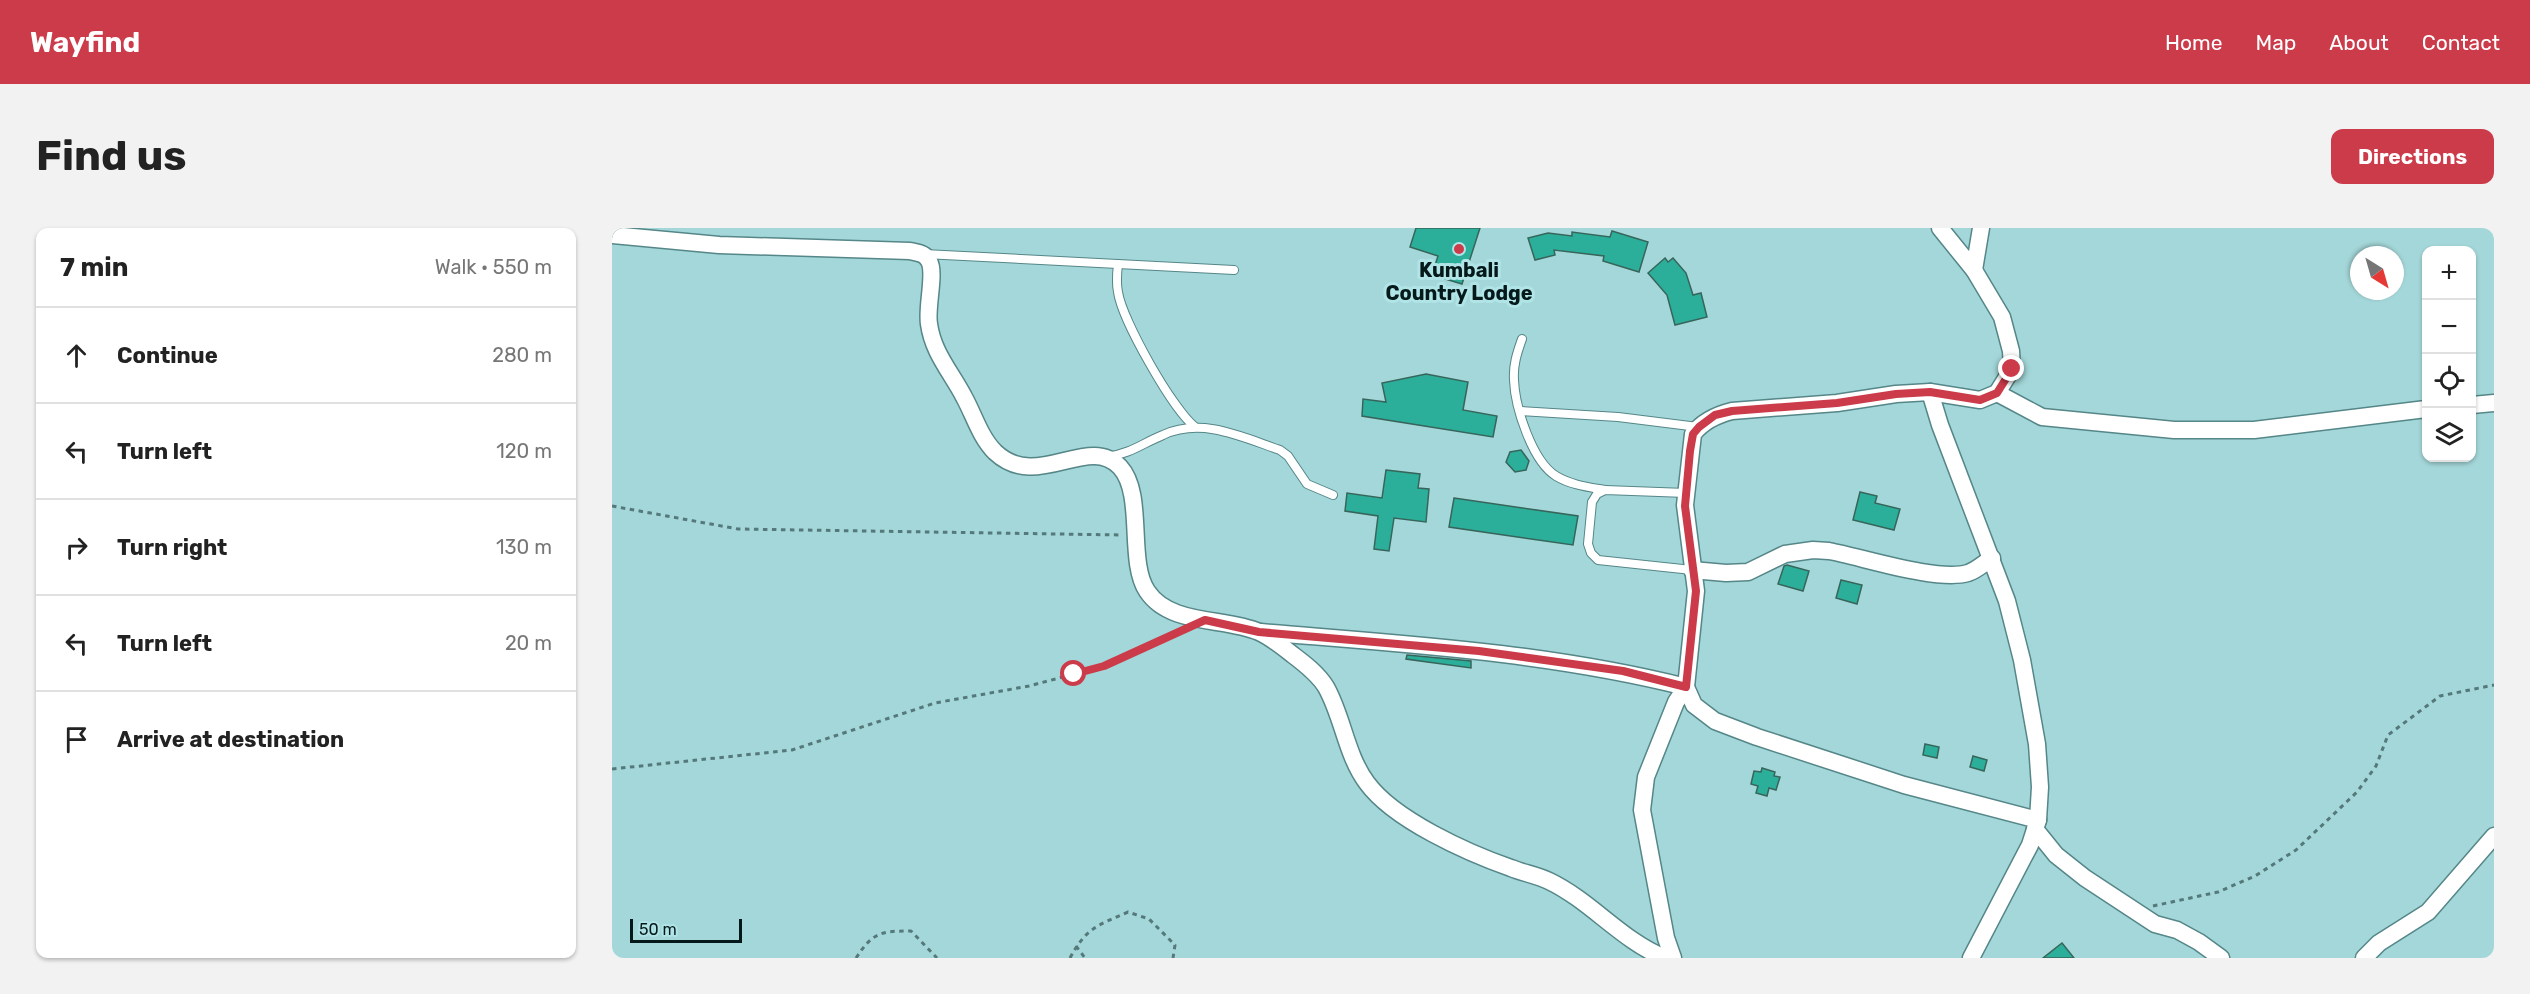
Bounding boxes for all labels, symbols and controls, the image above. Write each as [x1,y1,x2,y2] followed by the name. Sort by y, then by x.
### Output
[30,26,140,59] text: Wayfind
[2165,30,2222,55] text: Home
[2255,30,2296,55] text: Map
[2329,30,2389,55] text: About
[2422,30,2500,55] text: Contact
[2331,129,2494,184] button: Directions
[36,131,187,181] text: Find us
[1452,242,1466,256] marker: Kumbali Country Lodge
[2350,246,2404,300] north arrow
[2422,246,2476,462] map controls
[2422,246,2476,300] button: +
[60,252,128,283] text: 7 min
[435,255,552,279] text: Walk · 550 m
[1385,258,1533,305] place label: Kumbali Country Lodge
[2422,300,2476,354] button: −
[60,339,93,372] icon: ahead
[117,342,218,369] text: Continue
[492,343,552,367] text: 280 m
[2422,354,2476,408] button: locate
[1998,355,2024,381] route end
[2422,408,2476,462] button: layers
[60,435,93,468] icon: left
[117,438,212,465] text: Turn left
[496,439,552,463] text: 120 m
[60,531,93,564] icon: right
[117,534,227,561] text: Turn right
[496,535,552,559] text: 130 m
[60,627,93,660] icon: left
[117,630,212,657] text: Turn left
[505,631,552,655] text: 20 m
[1060,660,1086,686] route start
[60,723,93,756] icon: arrive
[117,726,344,753] text: Arrive at destination
[630,916,742,944] scale bar
[639,920,677,939] text: 50 m

